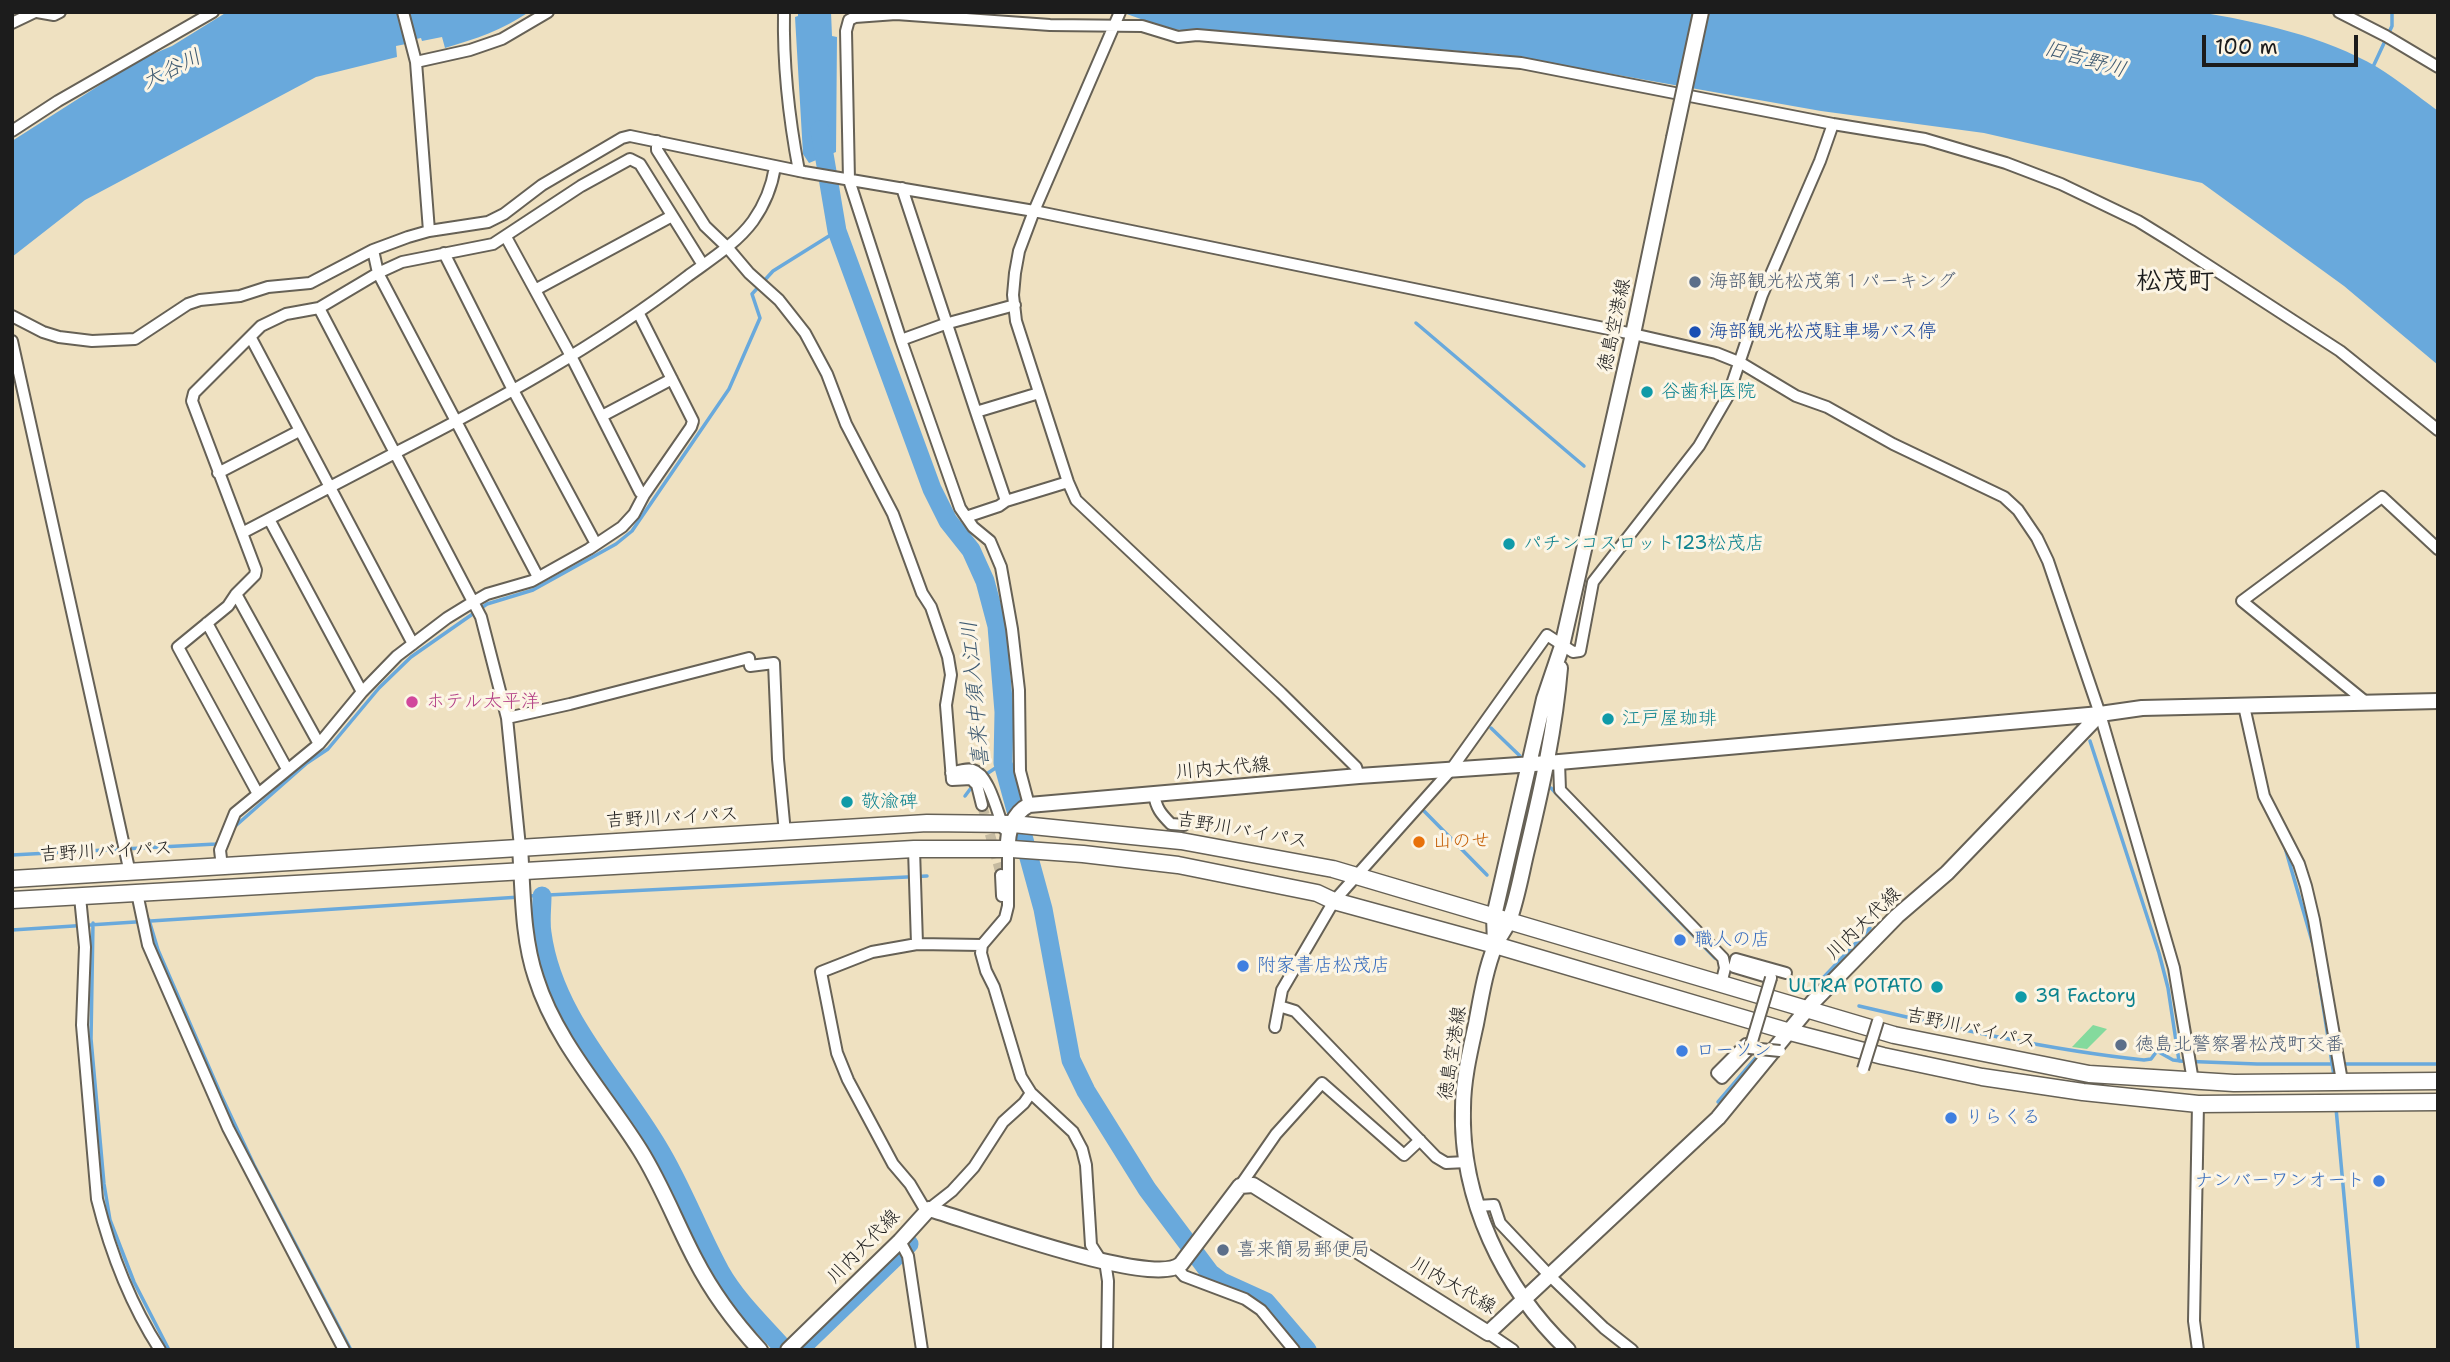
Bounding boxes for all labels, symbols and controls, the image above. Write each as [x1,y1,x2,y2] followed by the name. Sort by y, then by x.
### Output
[2205,21,2361,65] scale bar
[2215,33,2278,61] text: 100 m
[2041,36,2129,84] water label: 旧吉野川
[138,45,206,95] water label: 大谷川
[2136,266,2214,298] district label: 松茂町
[1709,271,1956,293] place label: 海部観光松茂第１パーキング
[1687,274,1703,290] marker: 海部観光松茂第１パーキング
[1594,276,1636,374] street label: 徳島空港線
[1709,321,1937,343] place label: 海部観光松茂駐車場バス停
[1687,324,1703,340] marker: 海部観光松茂駐車場バス停
[1661,381,1756,403] place label: 谷歯科医院
[1639,384,1655,400] marker: 谷歯科医院
[1523,533,1765,555] place label: パチンコスロット123松茂店
[1501,536,1517,552] marker: パチンコスロット123松茂店
[957,620,995,768] water label: 喜来中須入江川
[426,691,540,713] place label: ホテル太平洋
[404,694,420,710] marker: ホテル太平洋
[1622,708,1717,730] place label: 江戸屋珈琲
[1600,711,1616,727] marker: 江戸屋珈琲
[1175,754,1271,784] street label: 川内大代線
[861,791,918,813] place label: 敬渝碑
[839,794,855,810] marker: 敬渝碑
[605,803,739,833] street label: 吉野川バイパス
[1175,808,1309,854] street label: 吉野川バイパス
[1433,831,1490,853] place label: 山のせ
[1411,834,1427,850] marker: 山のせ
[39,837,173,867] street label: 吉野川バイパス
[1822,883,1906,965] street label: 川内大代線
[1694,929,1770,951] place label: 職人の店
[1672,932,1688,948] marker: 職人の店
[1257,955,1390,977] place label: 附家書店松茂店
[1235,958,1251,974] marker: 附家書店松茂店
[1788,976,1923,998] place label: ULTRA POTATO
[1929,979,1945,995] marker: ULTRA POTATO
[2035,986,2136,1008] place label: 39 Factory
[2013,989,2029,1005] marker: 39 Factory
[1434,1004,1472,1102] street label: 徳島空港線
[1904,1004,2038,1054] street label: 吉野川バイパス
[2135,1034,2344,1056] place label: 徳島北警察署松茂町交番
[2113,1037,2129,1053] marker: 徳島北警察署松茂町交番
[1696,1040,1772,1062] place label: ローソン
[1674,1043,1690,1059] marker: ローソン
[1965,1107,2041,1129] place label: りらくる
[1943,1110,1959,1126] marker: りらくる
[2194,1170,2365,1192] place label: ナンバーワンオート
[2371,1173,2387,1189] marker: ナンバーワンオート
[823,1205,905,1289] street label: 川内大代線
[1237,1239,1370,1261] place label: 喜来簡易郵便局
[1215,1242,1231,1258] marker: 喜来簡易郵便局
[1406,1252,1500,1320] street label: 川内大代線

